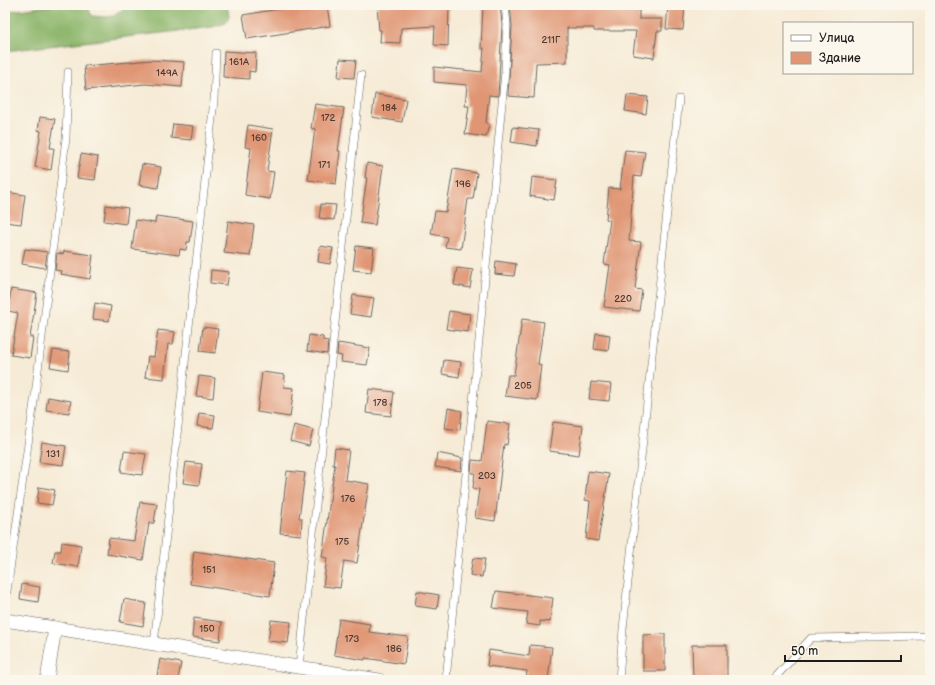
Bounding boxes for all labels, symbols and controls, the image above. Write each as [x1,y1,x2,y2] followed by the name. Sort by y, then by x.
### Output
[783,22,913,74] legend
[819,31,855,46] text: Улица
[541,34,561,46] house number: 211Г
[819,51,861,66] text: Здание
[229,56,250,68] house number: 161А
[156,67,179,79] house number: 149А
[381,102,397,114] house number: 184
[321,112,335,124] house number: 172
[251,132,267,144] house number: 160
[318,159,330,171] house number: 171
[455,178,471,190] house number: 196
[614,293,632,305] house number: 220
[514,380,532,392] house number: 205
[373,397,387,409] house number: 178
[46,448,60,460] house number: 131
[478,470,496,482] house number: 203
[341,493,355,505] house number: 176
[335,536,350,548] house number: 175
[202,564,216,576] house number: 151
[199,623,215,635] house number: 150
[345,633,359,645] house number: 173
[785,637,901,663] scale bar
[386,643,402,655] house number: 186
[791,644,818,659] text: 50 m

